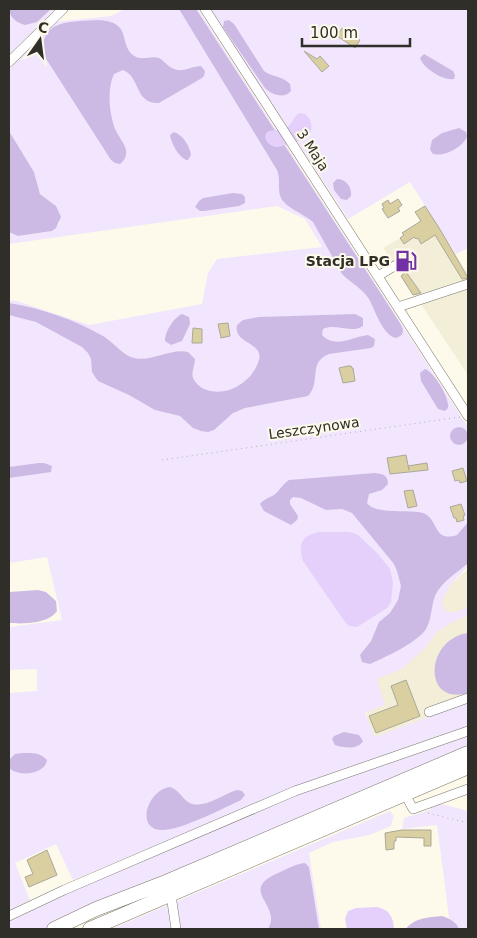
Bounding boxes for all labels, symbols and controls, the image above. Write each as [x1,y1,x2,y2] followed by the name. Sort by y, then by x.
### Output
[15,15,65,65] north arrow
[302,15,410,47] scale bar
[36,18,50,36] text: С
[310,24,358,42] text: 100 m
[294,126,332,174] street label: 3 Maja
[393,248,419,274] fuel station icon: Stacja LPG
[306,253,390,269] place label: Stacja LPG
[268,414,360,442] street label: Leszczynowa

